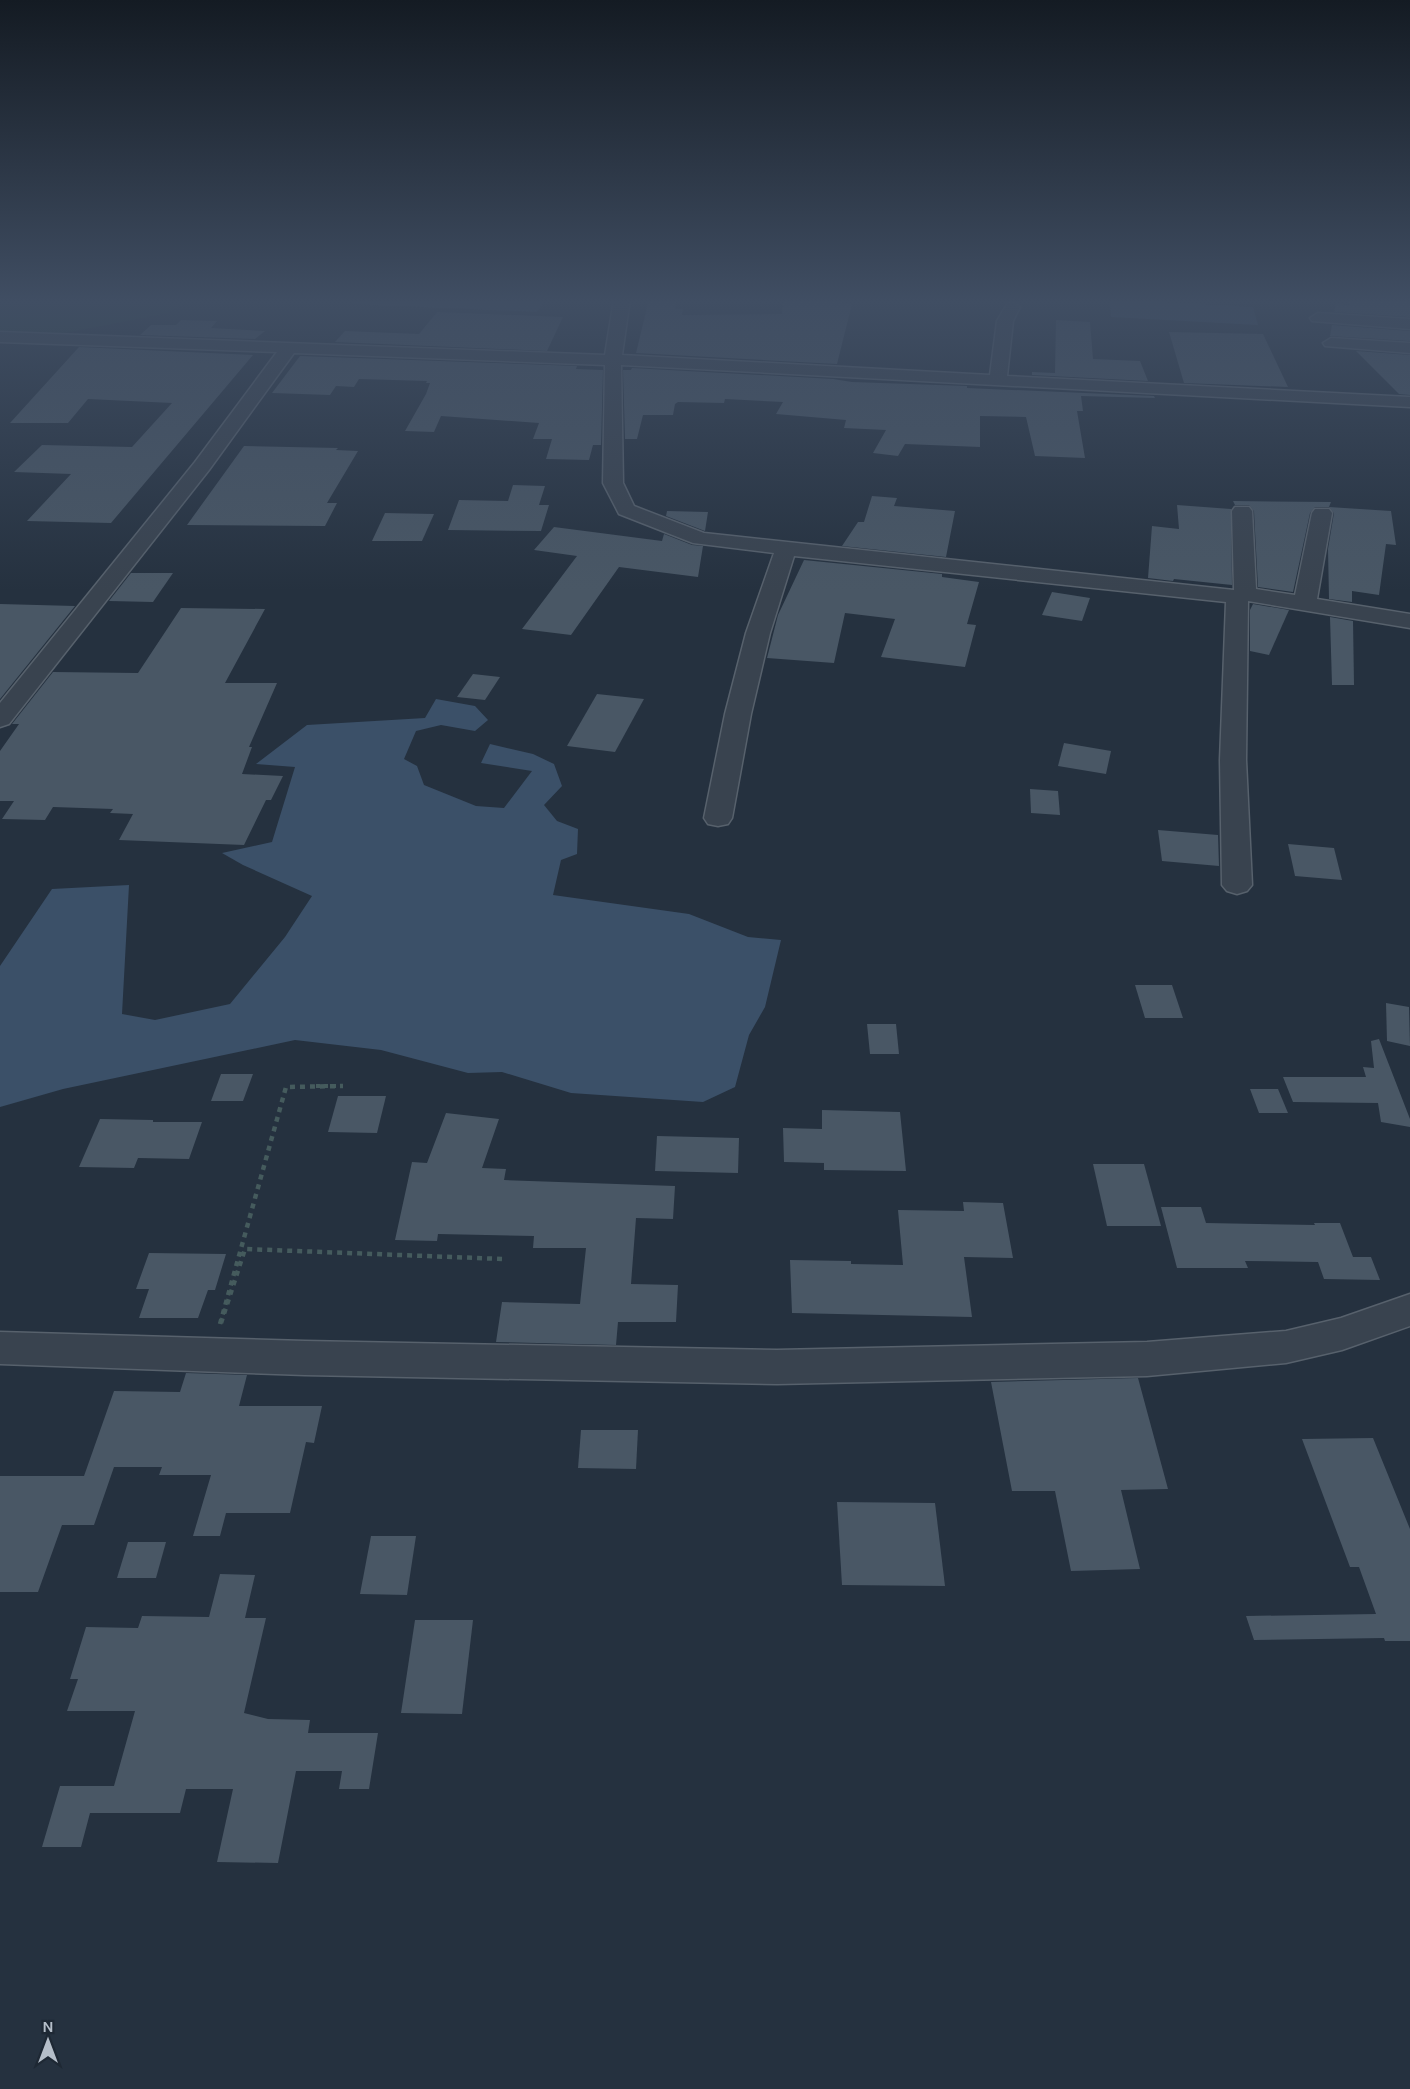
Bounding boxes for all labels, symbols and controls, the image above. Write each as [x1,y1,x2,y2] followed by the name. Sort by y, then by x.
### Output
[18,2011,78,2071] north arrow
[42,2017,54,2036] text: N

